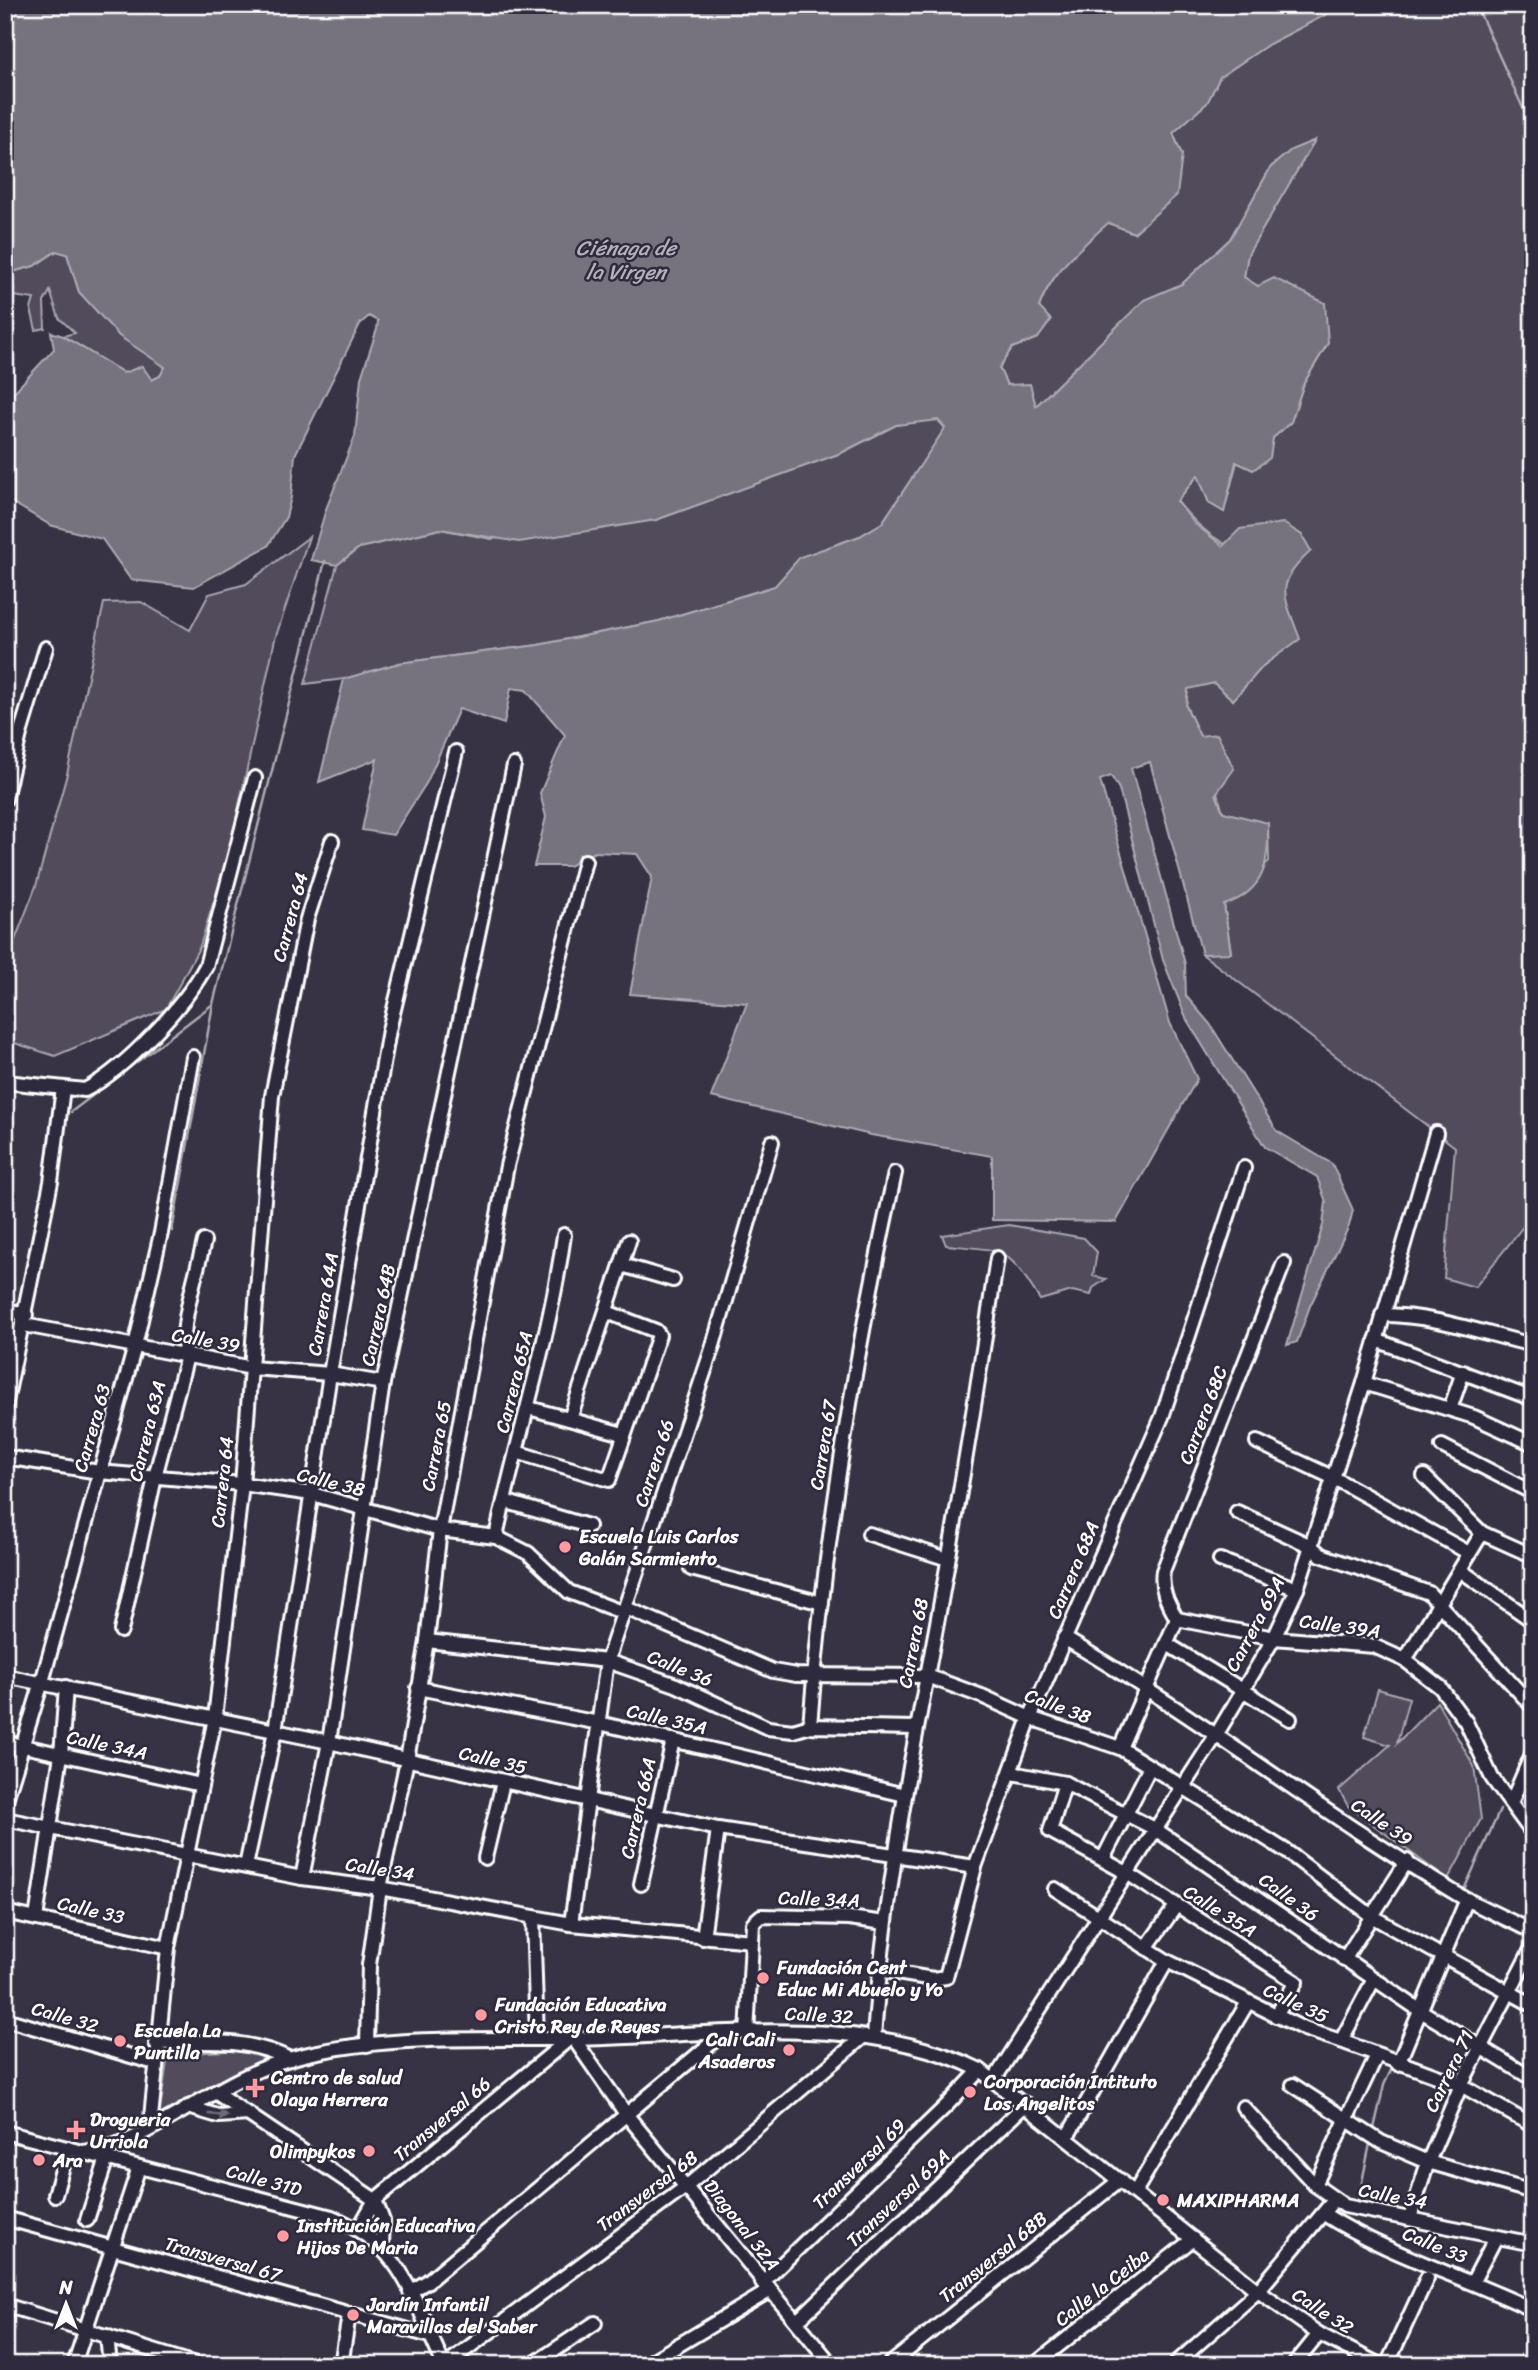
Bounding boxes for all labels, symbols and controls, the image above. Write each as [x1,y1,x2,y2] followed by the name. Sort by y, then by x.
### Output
[576,229,678,291] water label: Ciénaga de la Virgen
[262,868,318,966] street label: Carrera 64
[298,1250,348,1358] street label: Carrera 64A
[351,1261,405,1369] street label: Carrera 64B
[169,1318,243,1362] street label: Calle 39
[485,1328,543,1436] street label: Carrera 65A
[1169,1361,1237,1469] street label: Carrera 68C
[119,1377,175,1485] street label: Carrera 63A
[64,1380,120,1476] street label: Carrera 63
[800,1397,847,1492] street label: Carrera 67
[411,1398,461,1494] street label: Carrera 65
[624,1415,684,1511] street label: Carrera 66
[201,1435,243,1529] street label: Carrera 64
[294,1458,369,1506] street label: Calle 38
[1038,1516,1108,1624] street label: Carrera 68A
[578,1520,740,1575] place label: Escuela Luis Carlos Galán Sarmiento
[557,1539,573,1555] marker: Escuela Luis Carlos Galán Sarmiento
[1216,1570,1294,1678] street label: Carrera 69A
[888,1595,938,1691] street label: Carrera 68
[1297,1604,1383,1648] street label: Calle 39A
[642,1640,718,1696] street label: Calle 36
[1020,1679,1096,1733] street label: Calle 38
[624,1694,710,1744] street label: Calle 35A
[64,1720,150,1770] street label: Calle 34A
[456,1736,531,1784] street label: Calle 35
[610,1754,666,1862] street label: Carrera 66A
[1344,1789,1420,1855] street label: Calle 39
[343,1847,417,1891] street label: Calle 34
[1252,1864,1326,1930] street label: Calle 36
[1177,1875,1263,1947] street label: Calle 35A
[778,1881,860,1917] street label: Calle 34A
[54,1886,128,1934] street label: Calle 33
[776,1951,943,2006] place label: Fundación Cent Educ Mi Abuelo y Yo
[755,1970,771,1986] marker: Fundación Cent Educ Mi Abuelo y Yo
[1258,1973,1335,2033] street label: Calle 35
[494,1988,667,2043] place label: Fundación Educativa Cristo Rey de Reyes
[28,1992,102,2042] street label: Calle 32
[784,1997,854,2033] street label: Calle 32
[473,2007,489,2023] marker: Fundación Educativa Cristo Rey de Reyes
[134,2014,221,2069] place label: Escuela La Puntilla
[698,2023,777,2078] place label: Cali Cali Asaderos
[1415,2024,1483,2118] street label: Carrera 71
[112,2033,128,2049] marker: Escuela La Puntilla
[781,2042,797,2058] marker: Cali Cali Asaderos
[270,2061,404,2116] place label: Centro de salud Olaya Herrera
[983,2065,1157,2120] place label: Corporación Intituto Los Angelitos
[385,2068,499,2170] street label: Transversal 66
[245,2078,265,2098] marker: Centro de salud Olaya Herrera
[962,2084,978,2100] marker: Corporación Intituto Los Angelitos
[90,2103,171,2158] place label: Drogueria Urriola
[207,2110,229,2121] one-way arrow
[804,2110,914,2218] street label: Transversal 69
[68,2122,84,2138] marker: Drogueria Urriola
[270,2135,356,2168] place label: Olimpykos
[589,2141,705,2240] street label: Transversal 68
[838,2141,958,2255] street label: Transversal 69A
[361,2143,377,2159] marker: Olimpykos
[52,2144,83,2177] place label: Ara
[31,2152,47,2168] marker: Ara
[223,2154,306,2206] street label: Calle 31D
[695,2172,789,2278] street label: Diagonal 32A
[1356,2173,1430,2219] street label: Calle 34
[1176,2184,1299,2217] place label: MAXIPHARMA
[1155,2192,1171,2208] marker: MAXIPHARMA
[931,2202,1055,2312] street label: Transversal 68B
[296,2209,476,2264] place label: Institución Educativa Hijos De Maria
[1397,2217,1473,2273] street label: Calle 33
[161,2227,286,2292] street label: Transversal 67
[275,2228,291,2244] marker: Institución Educativa Hijos De Maria
[1047,2239,1157,2335] street label: Calle la Ceiba
[32,2268,102,2338] north arrow
[58,2271,73,2304] text: N
[1285,2279,1361,2343] street label: Calle 32
[366,2288,538,2343] place label: Jardín Infantil Maravillas del Saber
[345,2307,361,2323] marker: Jardín Infantil Maravillas del Saber

